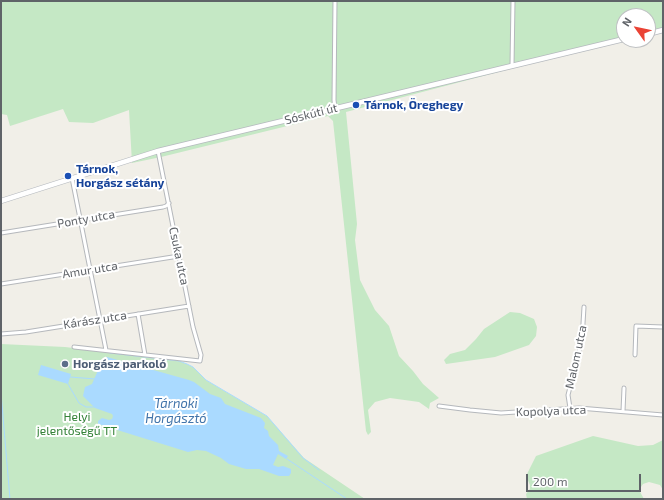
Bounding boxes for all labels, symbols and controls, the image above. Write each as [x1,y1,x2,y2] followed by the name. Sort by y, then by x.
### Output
[616,8,656,48] north arrow
[619,15,634,29] text: N
[364,98,463,112] place label: Tárnok, Öreghegy
[283,100,339,128] street label: Sóskúti út
[351,100,361,110] marker: Tárnok, Öreghegy
[76,162,164,190] place label: Tárnok, Horgász sétány
[63,171,73,181] marker: Tárnok, Horgász sétány
[56,207,116,231] street label: Ponty utca
[166,226,192,286] street label: Csuka utca
[61,258,119,282] street label: Amur utca
[62,308,128,332] street label: Kárász utca
[562,324,590,390] street label: Malom utca
[73,357,166,371] place label: Horgász parkoló
[60,359,70,369] marker: Horgász parkoló
[145,396,207,427] water label: Tárnoki Horgásztó
[516,403,586,419] street label: Kopolya utca
[37,410,117,438] park label: Helyi jelentőségű TT
[528,466,643,492] scale bar
[533,474,567,488] text: 200 m

